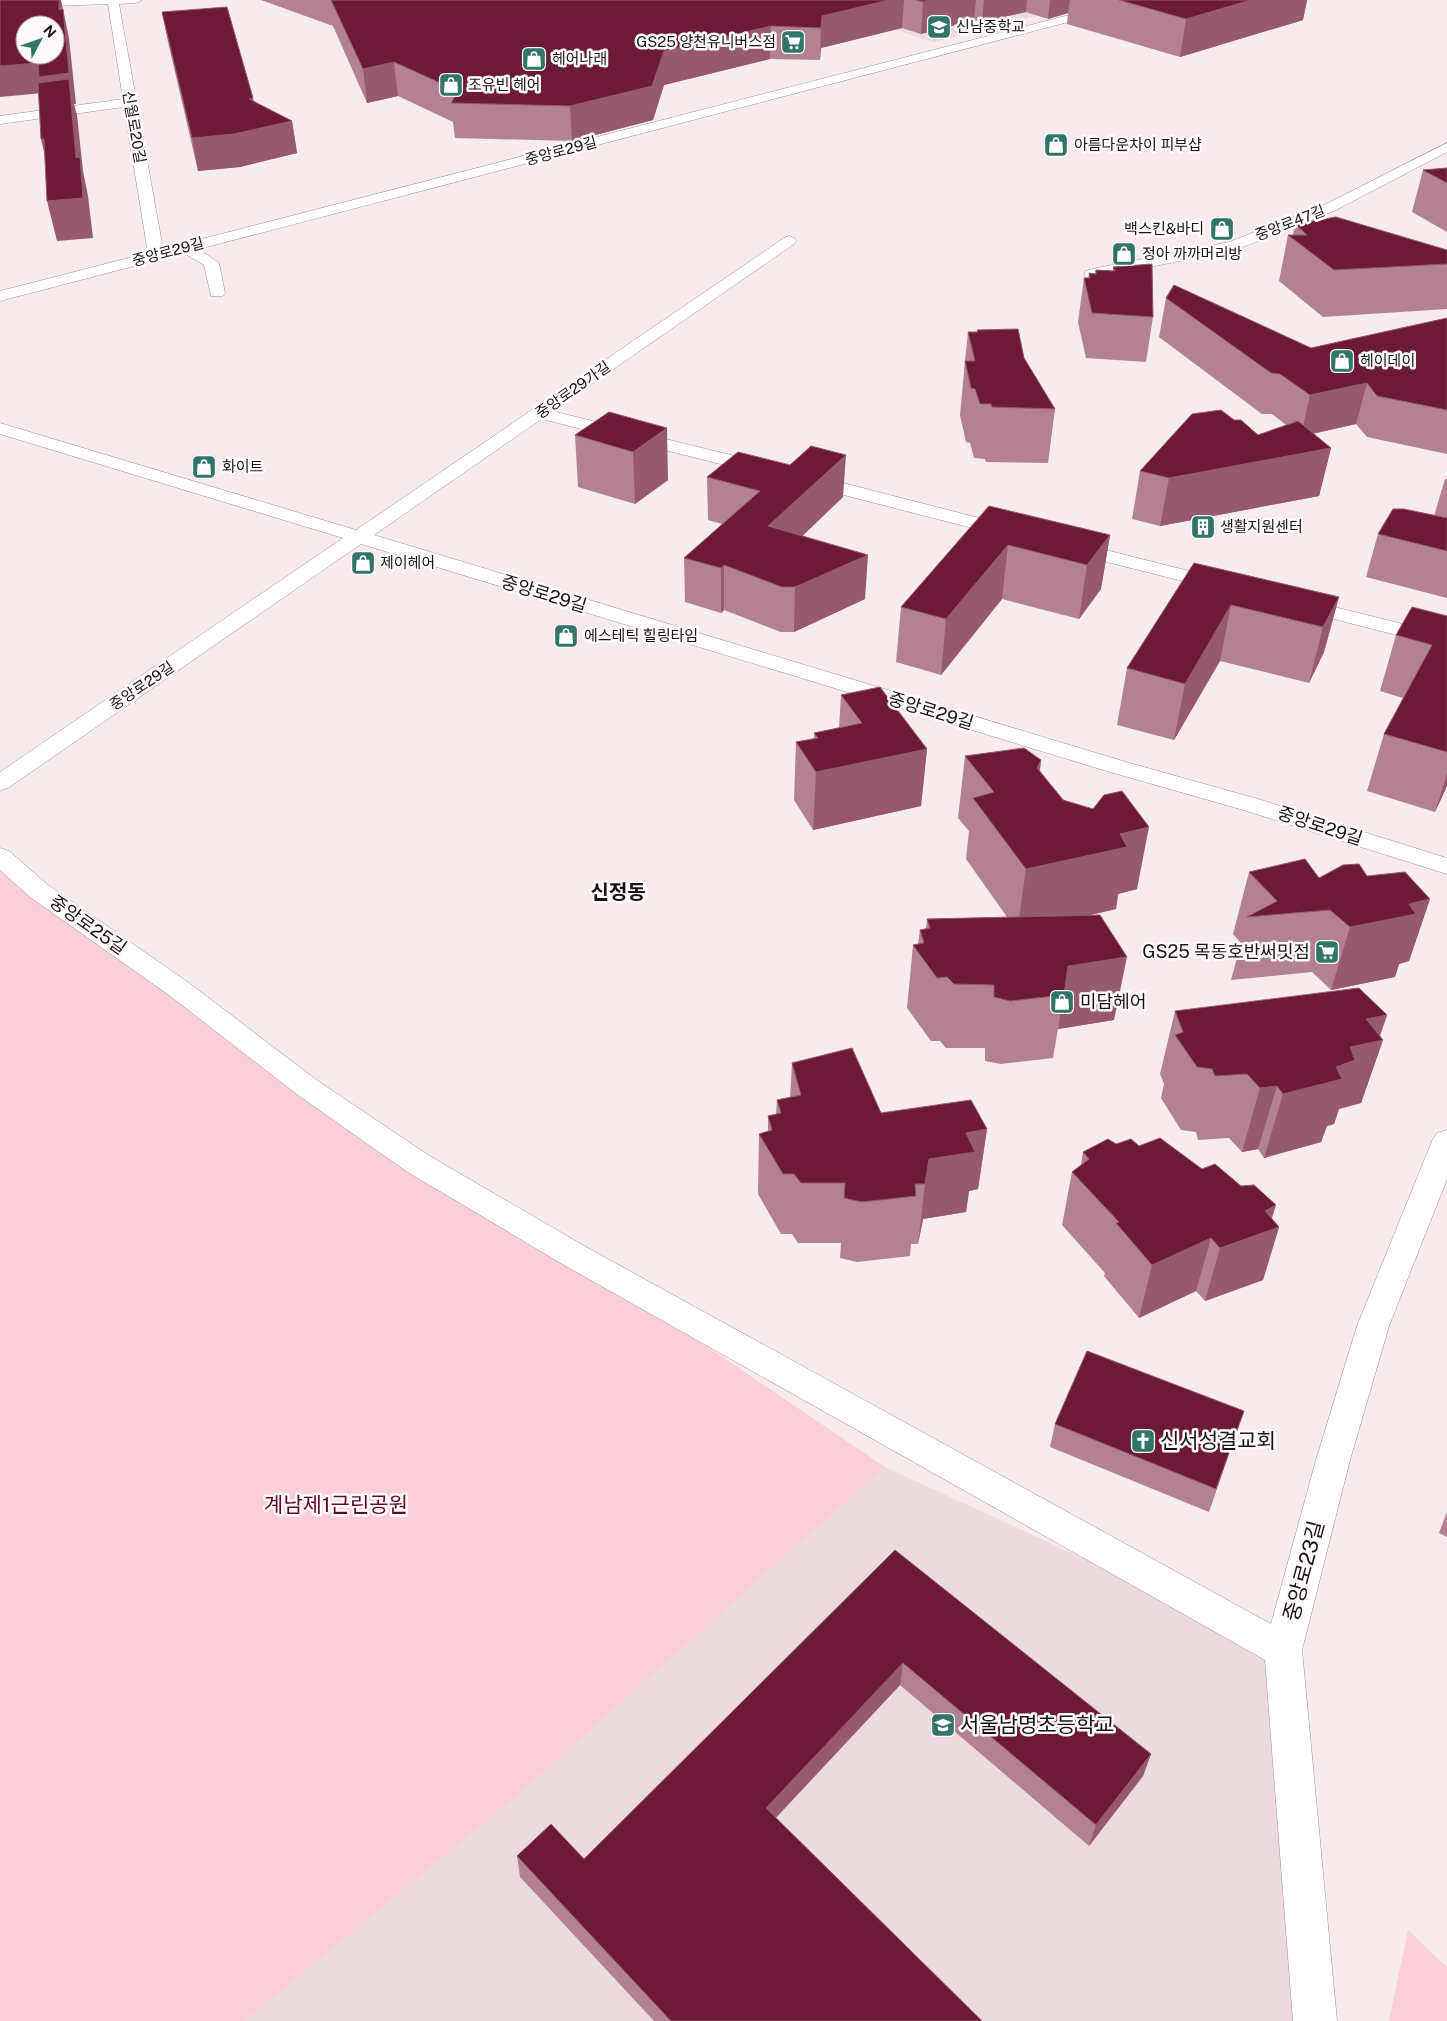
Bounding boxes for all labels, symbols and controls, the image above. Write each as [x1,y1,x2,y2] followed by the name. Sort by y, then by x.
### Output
[926,14,952,40] school or university icon: 신남중학교
[15,15,65,65] north arrow
[956,18,1025,35] place label: 신남중학교
[40,22,59,41] text: N
[780,29,806,55] supermarket icon: GS25 양천유니버스점
[636,33,776,50] place label: GS25 양천유니버스점
[521,46,547,72] shop icon: 헤어나래
[552,50,607,67] place label: 헤어나래
[438,72,464,98] shop icon: 조유빈 헤어
[468,76,541,93] place label: 조유빈 헤어
[120,89,149,164] street label: 신월로20길
[1043,132,1069,158] shop icon: 아름다운차이 피부샵
[523,133,599,168] street label: 중앙로29길
[1074,136,1202,153] place label: 아름다운차이 피부샵
[1252,201,1327,244] street label: 중앙로47길
[1209,216,1235,242] shop icon: 백스킨&바디
[1124,220,1204,237] place label: 백스킨&바디
[130,234,206,269] street label: 중앙로29길
[1111,241,1137,267] shop icon: 정아 까까머리방
[1142,245,1242,262] place label: 정아 까까머리방
[1329,348,1355,374] shop icon: 헤이데이
[1360,352,1415,369] place label: 헤이데이
[532,358,613,422] street label: 중앙로29가길
[191,454,217,480] shop icon: 화이트
[222,458,264,475] place label: 화이트
[1190,514,1216,540] building icon: 생활지원센터
[1220,518,1303,535] place label: 생활지원센터
[350,550,376,576] shop icon: 제이헤어
[380,554,435,571] place label: 제이헤어
[499,571,589,616] street label: 중앙로29길
[553,623,579,649] shop icon: 에스테틱 힐링타임
[584,627,698,644] place label: 에스테틱 힐링타임
[106,658,177,713] street label: 중앙로29길
[886,688,976,733] street label: 중앙로29길
[1275,802,1365,849] street label: 중앙로29길
[590,880,646,904] district label: 신정동
[46,891,131,959] street label: 중앙로25길
[1314,939,1340,965] supermarket icon: GS25 목동호반써밋점
[1142,941,1310,962] place label: GS25 목동호반써밋점
[1049,989,1075,1015] shop icon: 미담헤어
[1080,991,1146,1012] place label: 미담헤어
[1130,1428,1156,1454] church icon: 신서성결교회
[1160,1428,1276,1453] place label: 신서성결교회
[264,1492,408,1517] park label: 계남제1근린공원
[1278,1518,1329,1624] street label: 중앙로23길
[930,1712,956,1738] school or university icon: 서울남명초등학교
[960,1712,1115,1737] place label: 서울남명초등학교

